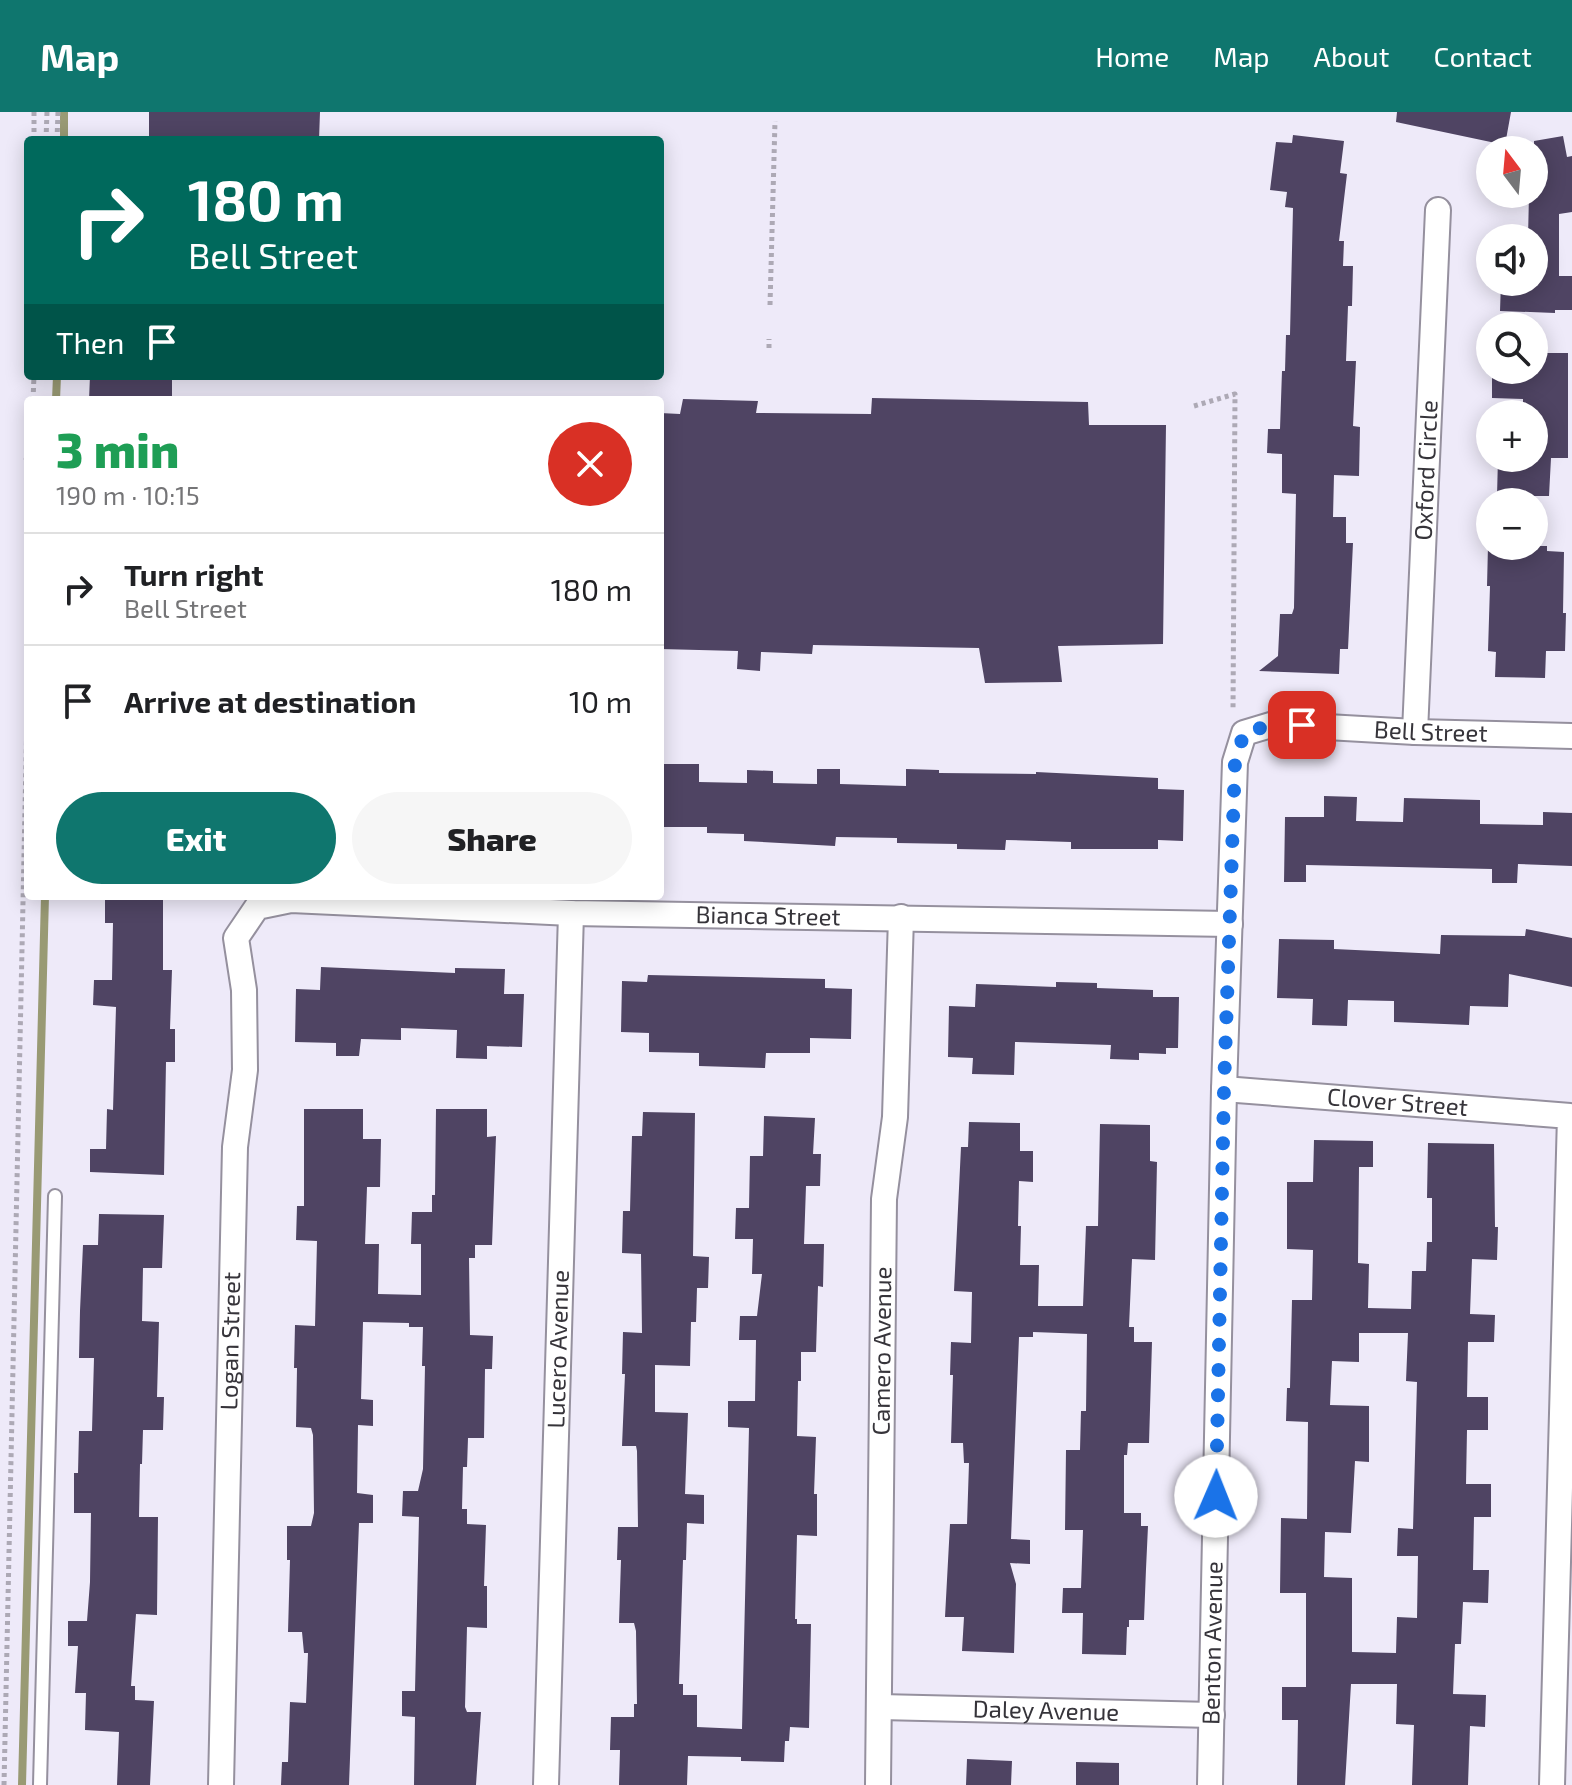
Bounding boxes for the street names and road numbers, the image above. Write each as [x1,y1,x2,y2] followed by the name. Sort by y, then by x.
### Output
[1407,399,1443,541] street label: Oxford Circle
[1373,714,1488,747] street label: Bell Street
[695,899,841,930] street label: Bianca Street
[1326,1081,1469,1121] street label: Clover Street
[866,1266,896,1436] street label: Camero Avenue
[540,1269,574,1429] street label: Lucero Avenue
[213,1272,245,1411] street label: Logan Street
[1195,1561,1227,1725] street label: Benton Avenue
[972,1693,1120,1726] street label: Daley Avenue

